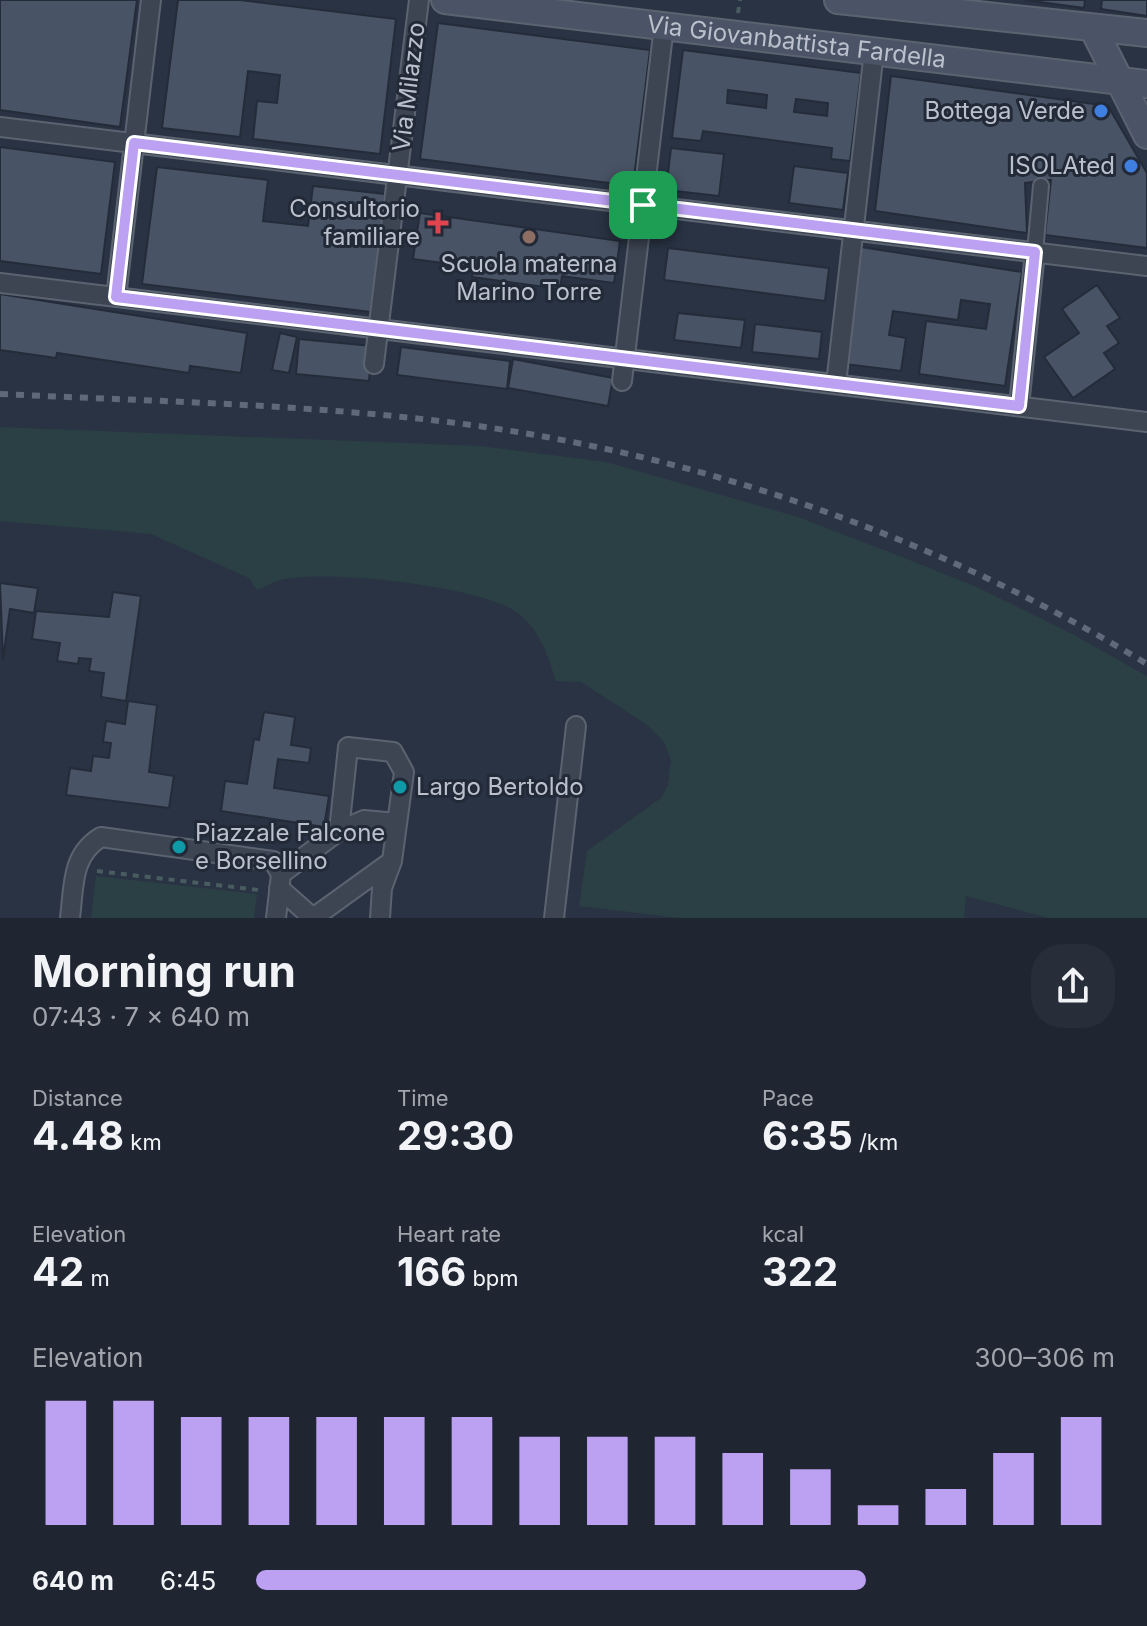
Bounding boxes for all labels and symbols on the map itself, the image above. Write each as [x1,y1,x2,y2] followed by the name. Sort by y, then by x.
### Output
[645,9,948,74] street label: Via Giovanbattista Fardella
[386,21,431,153] street label: Via Milazzo
[924,96,1085,125] place label: Bottega Verde
[1092,102,1110,120] marker: Bottega Verde
[1009,151,1115,180] place label: ISOLAted
[1122,157,1140,175] marker: ISOLAted
[609,171,677,239] pin
[289,194,420,251] place label: Consultorio familiare
[427,212,449,234] marker: Consultorio familiare
[520,228,538,246] marker: Scuola materna Marino Torre
[441,249,617,306] place label: Scuola materna Marino Torre
[416,772,584,801] place label: Largo Bertoldo
[391,778,409,796] marker: Largo Bertoldo
[195,818,385,875] place label: Piazzale Falcone e Borsellino
[170,838,188,856] marker: Piazzale Falcone e Borsellino

